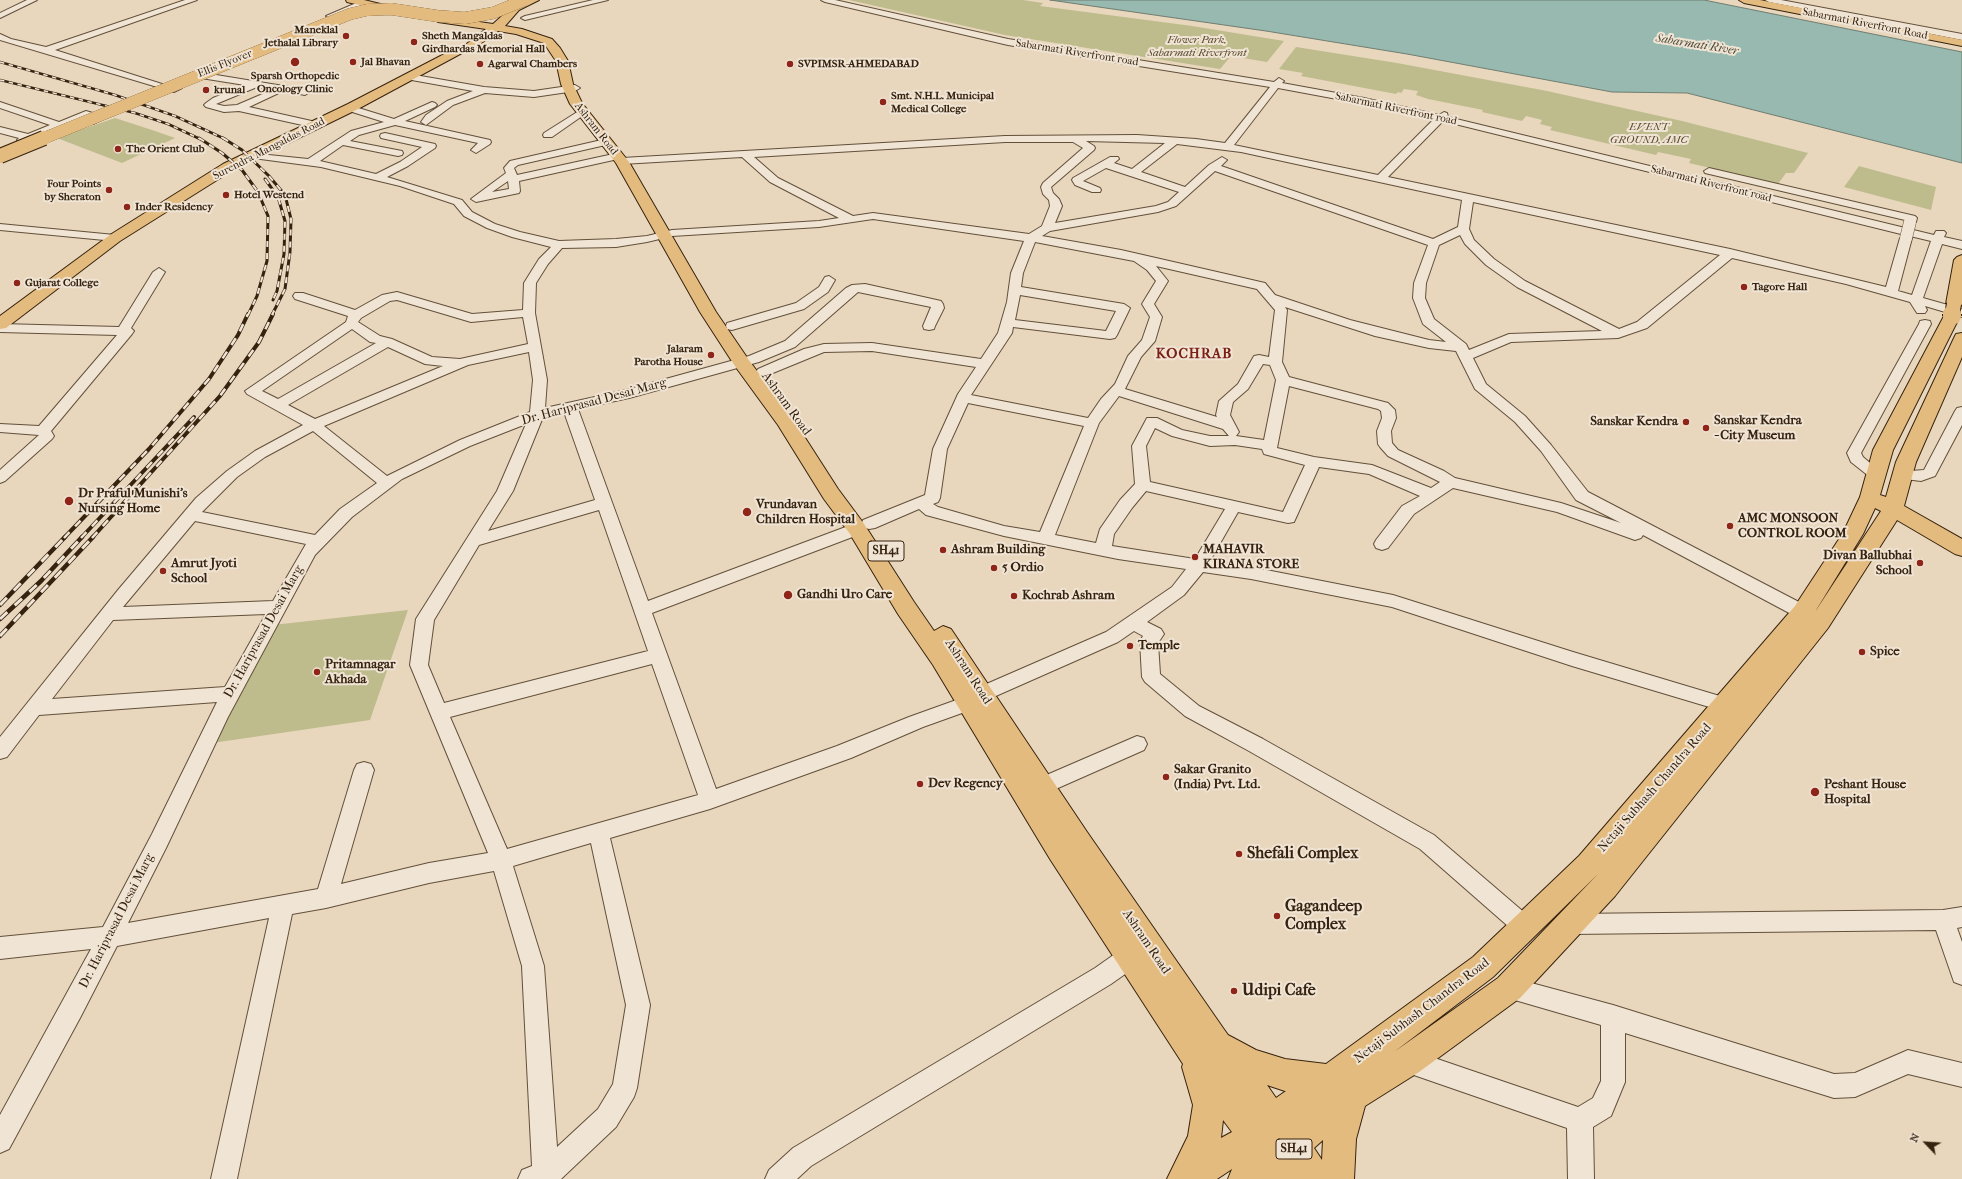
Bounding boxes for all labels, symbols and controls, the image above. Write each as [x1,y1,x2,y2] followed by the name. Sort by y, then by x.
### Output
[1801,5,1929,43] street label: Sabarmati Riverfront Road
[264,23,338,49] place label: Maneklal Jethalal Library
[422,29,545,55] place label: Sheth Mangaldas Girdhardas Memorial Hall
[341,31,351,41] marker: Maneklal Jethalal Library
[1655,31,1739,59] water label: Sabarmati River
[1148,33,1246,59] park label: Flower Park, Sabarmati Riverfront
[409,37,419,47] marker: Sheth Mangaldas Girdhardas Memorial Hall
[1015,37,1139,69] street label: Sabarmati Riverfront road
[196,47,254,81] street label: Ellis Flyover
[361,55,410,69] place label: Jal Bhavan
[289,56,301,68] marker: Sparsh Orthopedic Oncology Clinic
[348,57,358,67] marker: Jal Bhavan
[488,57,577,71] place label: Agarwal Chambers
[798,57,919,71] place label: SVPIMSR-AHMEDABAD
[475,59,485,69] marker: Agarwal Chambers
[785,59,795,69] marker: SVPIMSR-AHMEDABAD
[251,69,339,95] place label: Sparsh Orthopedic Oncology Clinic
[214,83,245,97] place label: krunal
[201,85,211,95] marker: krunal
[891,89,994,115] place label: Smt. N.H.L. Municipal Medical College
[1334,90,1458,128] street label: Sabarmati Riverfront road
[878,97,888,107] marker: Smt. N.H.L. Municipal Medical College
[571,100,621,158] street label: Ashram Road
[211,115,327,183] street label: Surendra Mangaldas Road
[1610,120,1688,146] park label: EVENT GROUND, AMC
[126,142,204,156] place label: The Orient Club
[113,144,123,154] marker: The Orient Club
[1649,163,1773,205] street label: Sabarmati Riverfront road
[45,177,101,203] place label: Four Points by Sheraton
[104,185,114,195] marker: Four Points by Sheraton
[234,188,304,202] place label: Hotel Westend
[221,190,231,200] marker: Hotel Westend
[135,200,213,214] place label: Inder Residency
[122,202,132,212] marker: Inder Residency
[25,276,99,290] place label: Gujarat College
[12,278,22,288] marker: Gujarat College
[1752,280,1807,294] place label: Tagore Hall
[1739,282,1749,292] marker: Tagore Hall
[634,342,703,368] place label: Jalaram Parotha House
[1156,347,1232,363] district label: KOCHRAB
[706,350,716,360] marker: Jalaram Parotha House
[758,369,814,439] street label: Ashram Road
[520,375,668,429] street label: Dr. Hariprasad Desai Marg
[1714,413,1802,444] place label: Sanskar Kendra - City Museum
[1590,414,1678,430] place label: Sanskar Kendra
[1681,417,1691,427] marker: Sanskar Kendra
[1701,423,1711,433] marker: Sanskar Kendra - City Museum
[78,486,188,517] place label: Dr Praful Munishi's Nursing Home
[63,495,75,507] marker: Dr Praful Munishi's Nursing Home
[756,497,855,528] place label: Vrundavan Children Hospital
[741,506,753,518] marker: Vrundavan Children Hospital
[1738,511,1847,542] place label: AMC MONSOON CONTROL ROOM
[1725,521,1735,531] marker: AMC MONSOON CONTROL ROOM
[868,541,904,561] road number: SH41
[951,542,1045,558] place label: Ashram Building
[1203,542,1299,573] place label: MAHAVIR KIRANA STORE
[938,545,948,555] marker: Ashram Building
[1823,548,1912,579] place label: Divan Ballubhai School
[1190,552,1200,562] marker: MAHAVIR KIRANA STORE
[171,556,237,587] place label: Amrut Jyoti School
[1915,558,1925,568] marker: Divan Ballubhai School
[1002,560,1043,576] place label: 5 Ordio
[221,563,307,701] street label: Dr. Hariprasad Desai Marg
[989,563,999,573] marker: 5 Ordio
[158,566,168,576] marker: Amrut Jyoti School
[797,587,892,603] place label: Gandhi Uro Care
[1022,588,1115,604] place label: Kochrab Ashram
[782,589,794,601] marker: Gandhi Uro Care
[1009,591,1019,601] marker: Kochrab Ashram
[941,636,995,708] street label: Ashram Road
[1138,638,1180,654] place label: Temple
[1125,641,1135,651] marker: Temple
[1870,644,1900,660] place label: Spice
[1857,647,1867,657] marker: Spice
[325,657,396,688] place label: Pritamnagar Akhada
[312,667,322,677] marker: Pritamnagar Akhada
[1595,720,1715,856] street label: Netaji Subhash Chandra Road
[1174,762,1260,793] place label: Sakar Granito (India) Pvt. Ltd.
[1161,772,1171,782] marker: Sakar Granito (India) Pvt. Ltd.
[928,776,1003,792] place label: Dev Regency
[1824,777,1906,808] place label: Peshant House Hospital
[915,779,925,789] marker: Dev Regency
[1809,786,1821,798] marker: Peshant House Hospital
[1247,844,1358,864] place label: Shefali Complex
[1234,849,1244,859] marker: Shefali Complex
[76,851,158,991] street label: Dr. Hariprasad Desai Marg
[1285,897,1362,935] place label: Gagandeep Complex
[1119,907,1173,977] street label: Ashram Road
[1272,911,1282,921] marker: Gagandeep Complex
[1351,955,1493,1067] street label: Netaji Subhash Chandra Road
[1242,981,1316,1001] place label: Udipi Cafe
[1229,986,1239,996] marker: Udipi Cafe
[1906,1123,1946,1163] north arrow
[1907,1131,1922,1144] text: N
[1276,1139,1312,1159] road number: SH41

